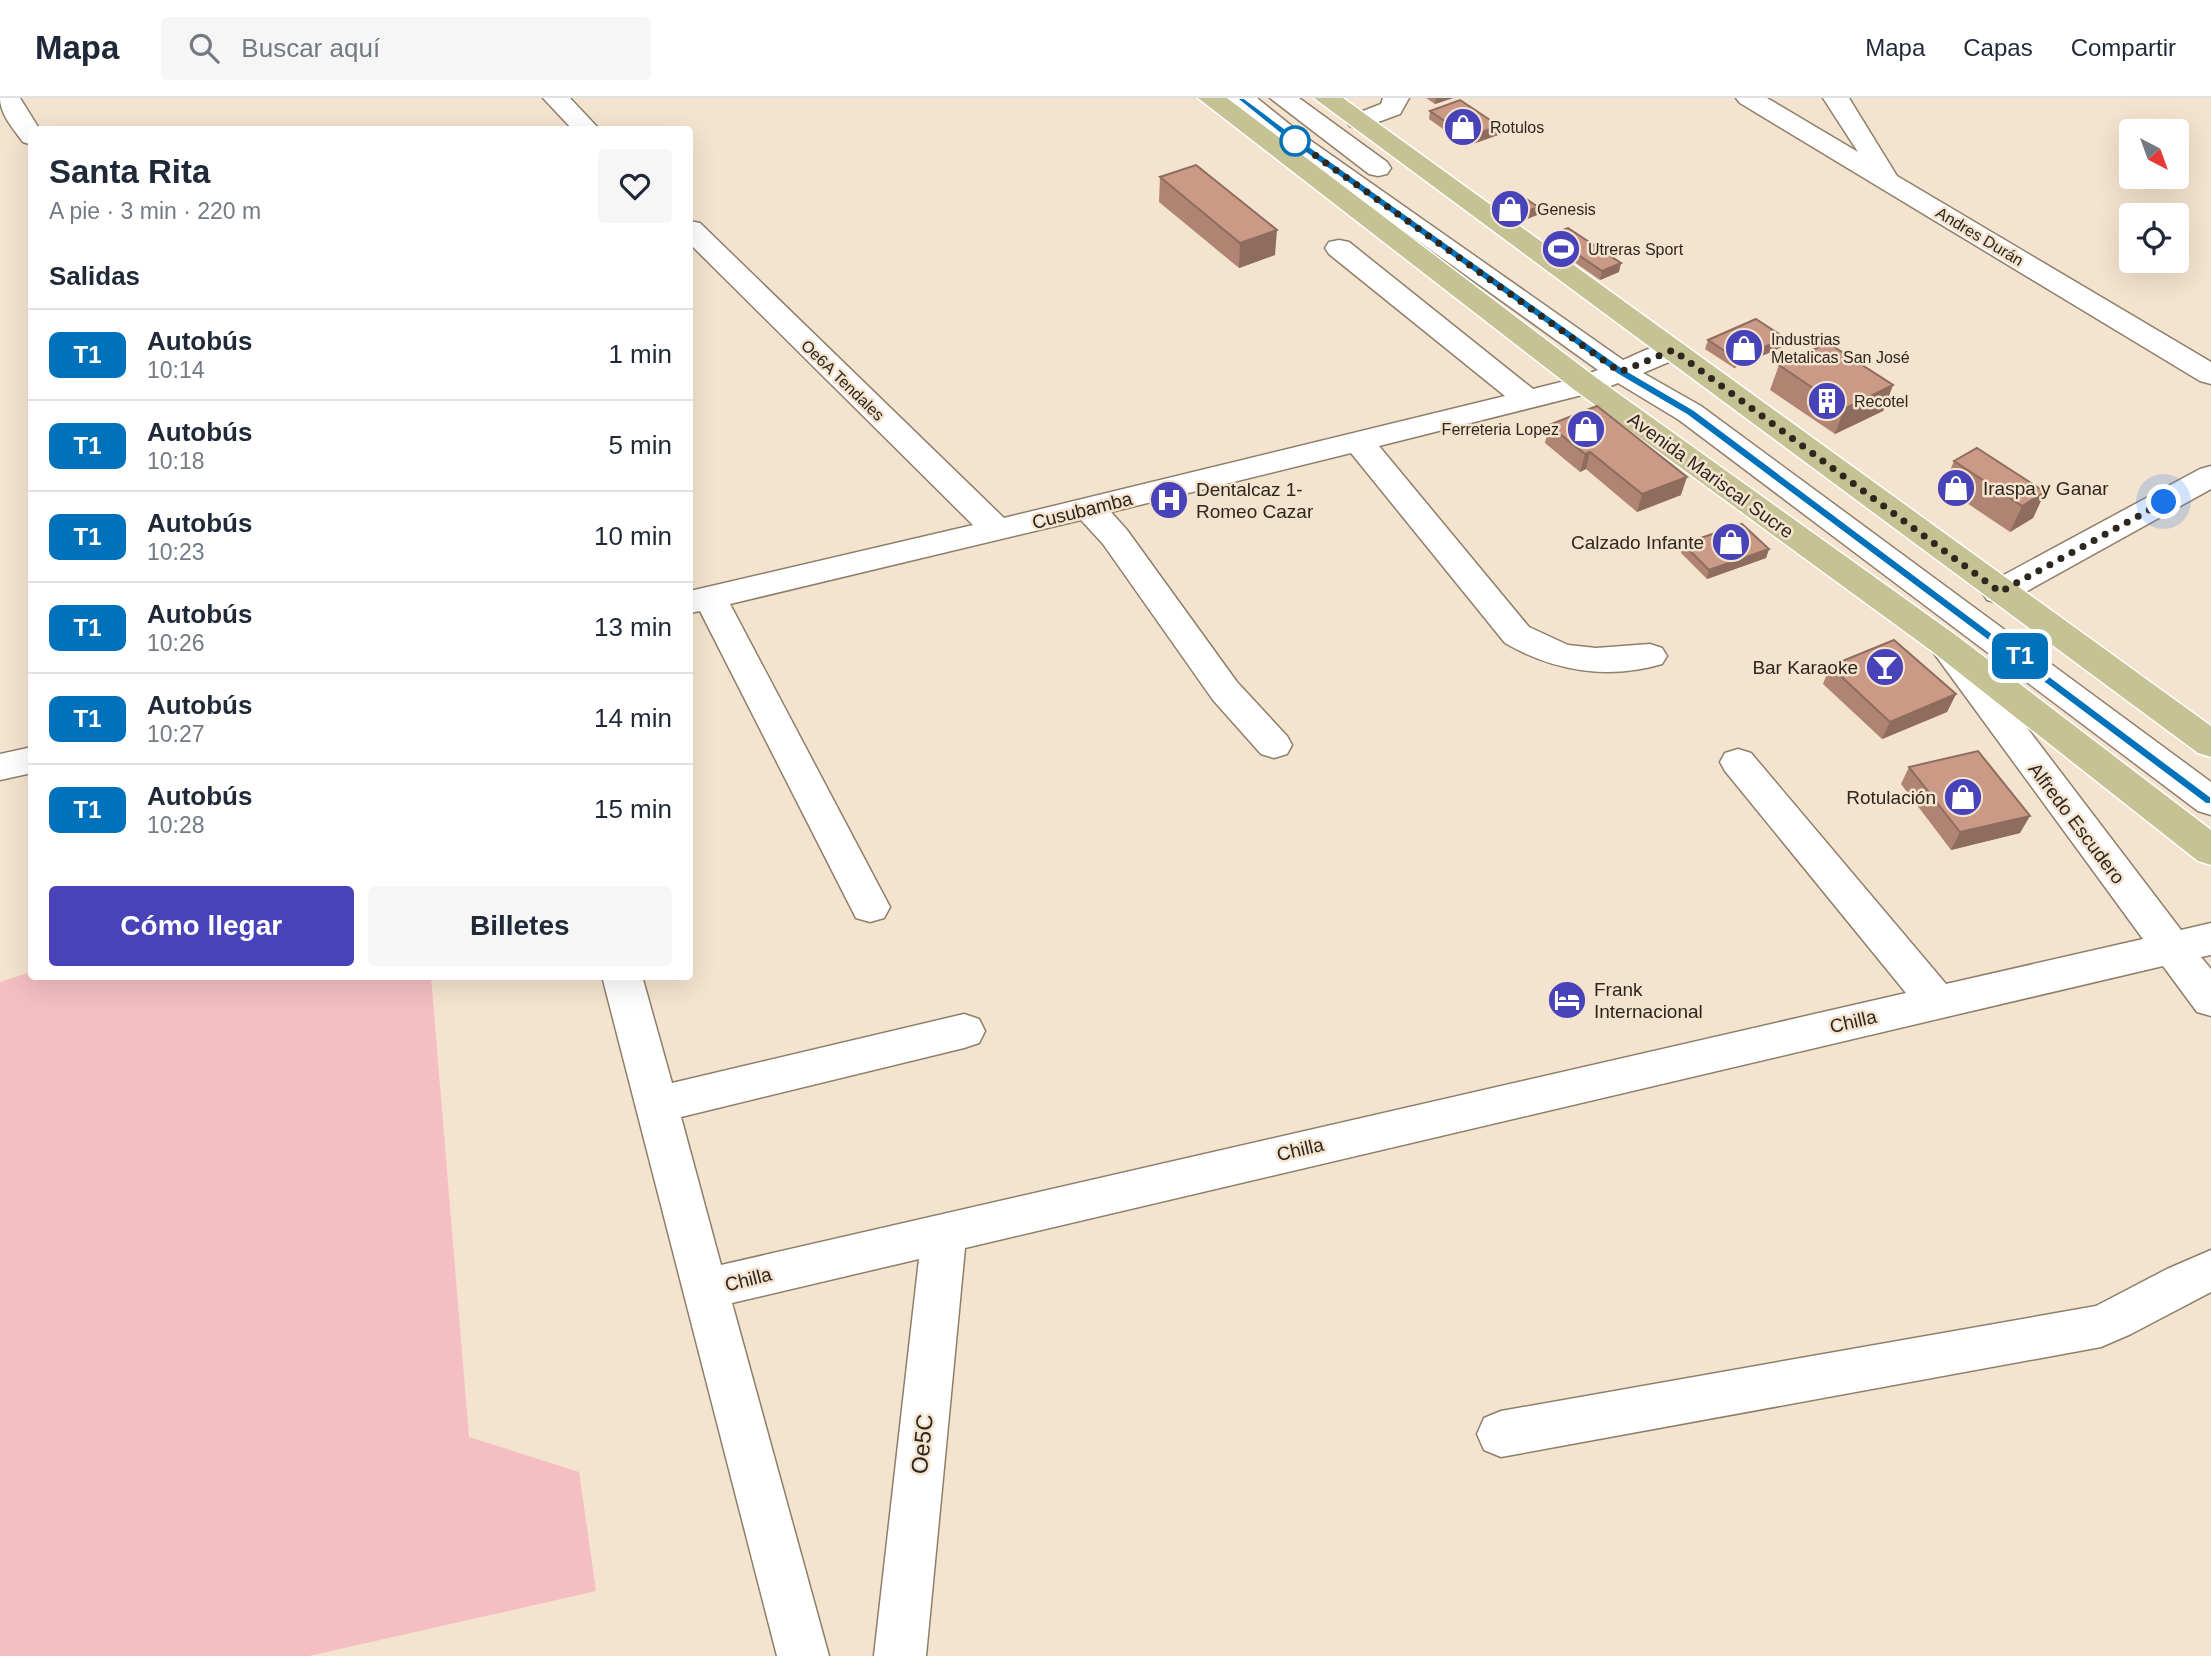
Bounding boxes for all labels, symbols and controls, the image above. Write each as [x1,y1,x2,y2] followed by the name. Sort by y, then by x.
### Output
[161,17,651,80] search box
[35,29,119,66] text: Mapa
[185,29,223,67] icon: search
[241,33,380,63] text: Buscar aquí
[1865,34,1925,61] text: Mapa
[1963,34,2033,61] text: Capas
[2071,34,2176,61] text: Compartir
[1442,106,1484,148] shop icon: Rotulos
[1490,119,1544,136] place label: Rotulos
[2119,119,2189,189] north arrow
[2119,119,2189,273] map controls
[1280,126,1310,156] unlabelled marker
[598,149,672,223] button: heart
[49,153,210,190] text: Santa Rita
[1489,188,1531,230] shop icon: Genesis
[49,198,261,224] text: A pie · 3 min · 220 m
[1537,201,1596,218] place label: Genesis
[2119,203,2189,273] button: locate
[1933,204,2026,269] street label: Andres Durán
[1540,228,1582,270] sports icon: Utreras Sport
[1588,241,1684,258] place label: Utreras Sport
[49,261,140,291] text: Salidas
[147,326,252,356] text: Autobús
[1723,327,1765,369] shop icon: Industrias Metalicas San José
[1771,331,1910,366] place label: Industrias Metalicas San José
[798,337,887,424] street label: Oe6A Tendales
[608,339,672,369] text: 1 min
[73,341,102,368] text: T1
[147,357,205,383] text: 10:14
[1806,380,1848,422] building icon: Recotel
[1854,393,1908,410] place label: Recotel
[1565,408,1607,450] shop icon: Ferreteria Lopez
[1624,408,1797,542] street label: Avenida Mariscal Sucre
[147,417,252,447] text: Autobús
[1442,421,1559,438] place label: Ferreteria Lopez
[608,430,672,460] text: 5 min
[73,432,102,459] text: T1
[147,448,205,474] text: 10:18
[1935,467,1977,509] shop icon: Iraspa y Ganar
[1983,478,2109,499] place label: Iraspa y Ganar
[1148,479,1190,521] hospital icon: Dentalcaz 1- Romeo Cazar
[1196,479,1314,522] place label: Dentalcaz 1- Romeo Cazar
[2146,484,2181,519] your location
[1030,488,1135,533] street label: Cusubamba
[147,508,252,538] text: Autobús
[594,521,672,551] text: 10 min
[1710,521,1752,563] shop icon: Calzado Infante
[73,523,102,550] text: T1
[1571,532,1704,553] place label: Calzado Infante
[147,539,205,565] text: 10:23
[147,599,252,629] text: Autobús
[594,612,672,642] text: 13 min
[73,614,102,641] text: T1
[147,630,205,656] text: 10:26
[1988,633,2052,679] line badge: T1
[2006,642,2034,669] text: T1
[1864,646,1906,688] bar icon: Bar Karaoke
[1752,657,1858,678] place label: Bar Karaoke
[147,690,252,720] text: Autobús
[594,703,672,733] text: 14 min
[73,705,102,732] text: T1
[147,721,205,747] text: 10:27
[2024,759,2129,888] street label: Alfredo Escudero
[1942,776,1984,818] shop icon: Rotulación
[147,781,252,811] text: Autobús
[1846,787,1936,808] place label: Rotulación
[594,794,672,824] text: 15 min
[73,796,102,823] text: T1
[147,812,205,838] text: 10:28
[49,886,354,966] button: Cómo llegar
[368,886,672,966] button: Billetes
[1546,979,1588,1021] hotel icon: Frank Internacional
[1594,979,1703,1022] place label: Frank Internacional
[1828,1006,1879,1037] street label: Chilla
[1275,1134,1326,1165] street label: Chilla
[723,1263,774,1295] street label: Chilla
[906,1413,938,1475] street label: Oe5C

